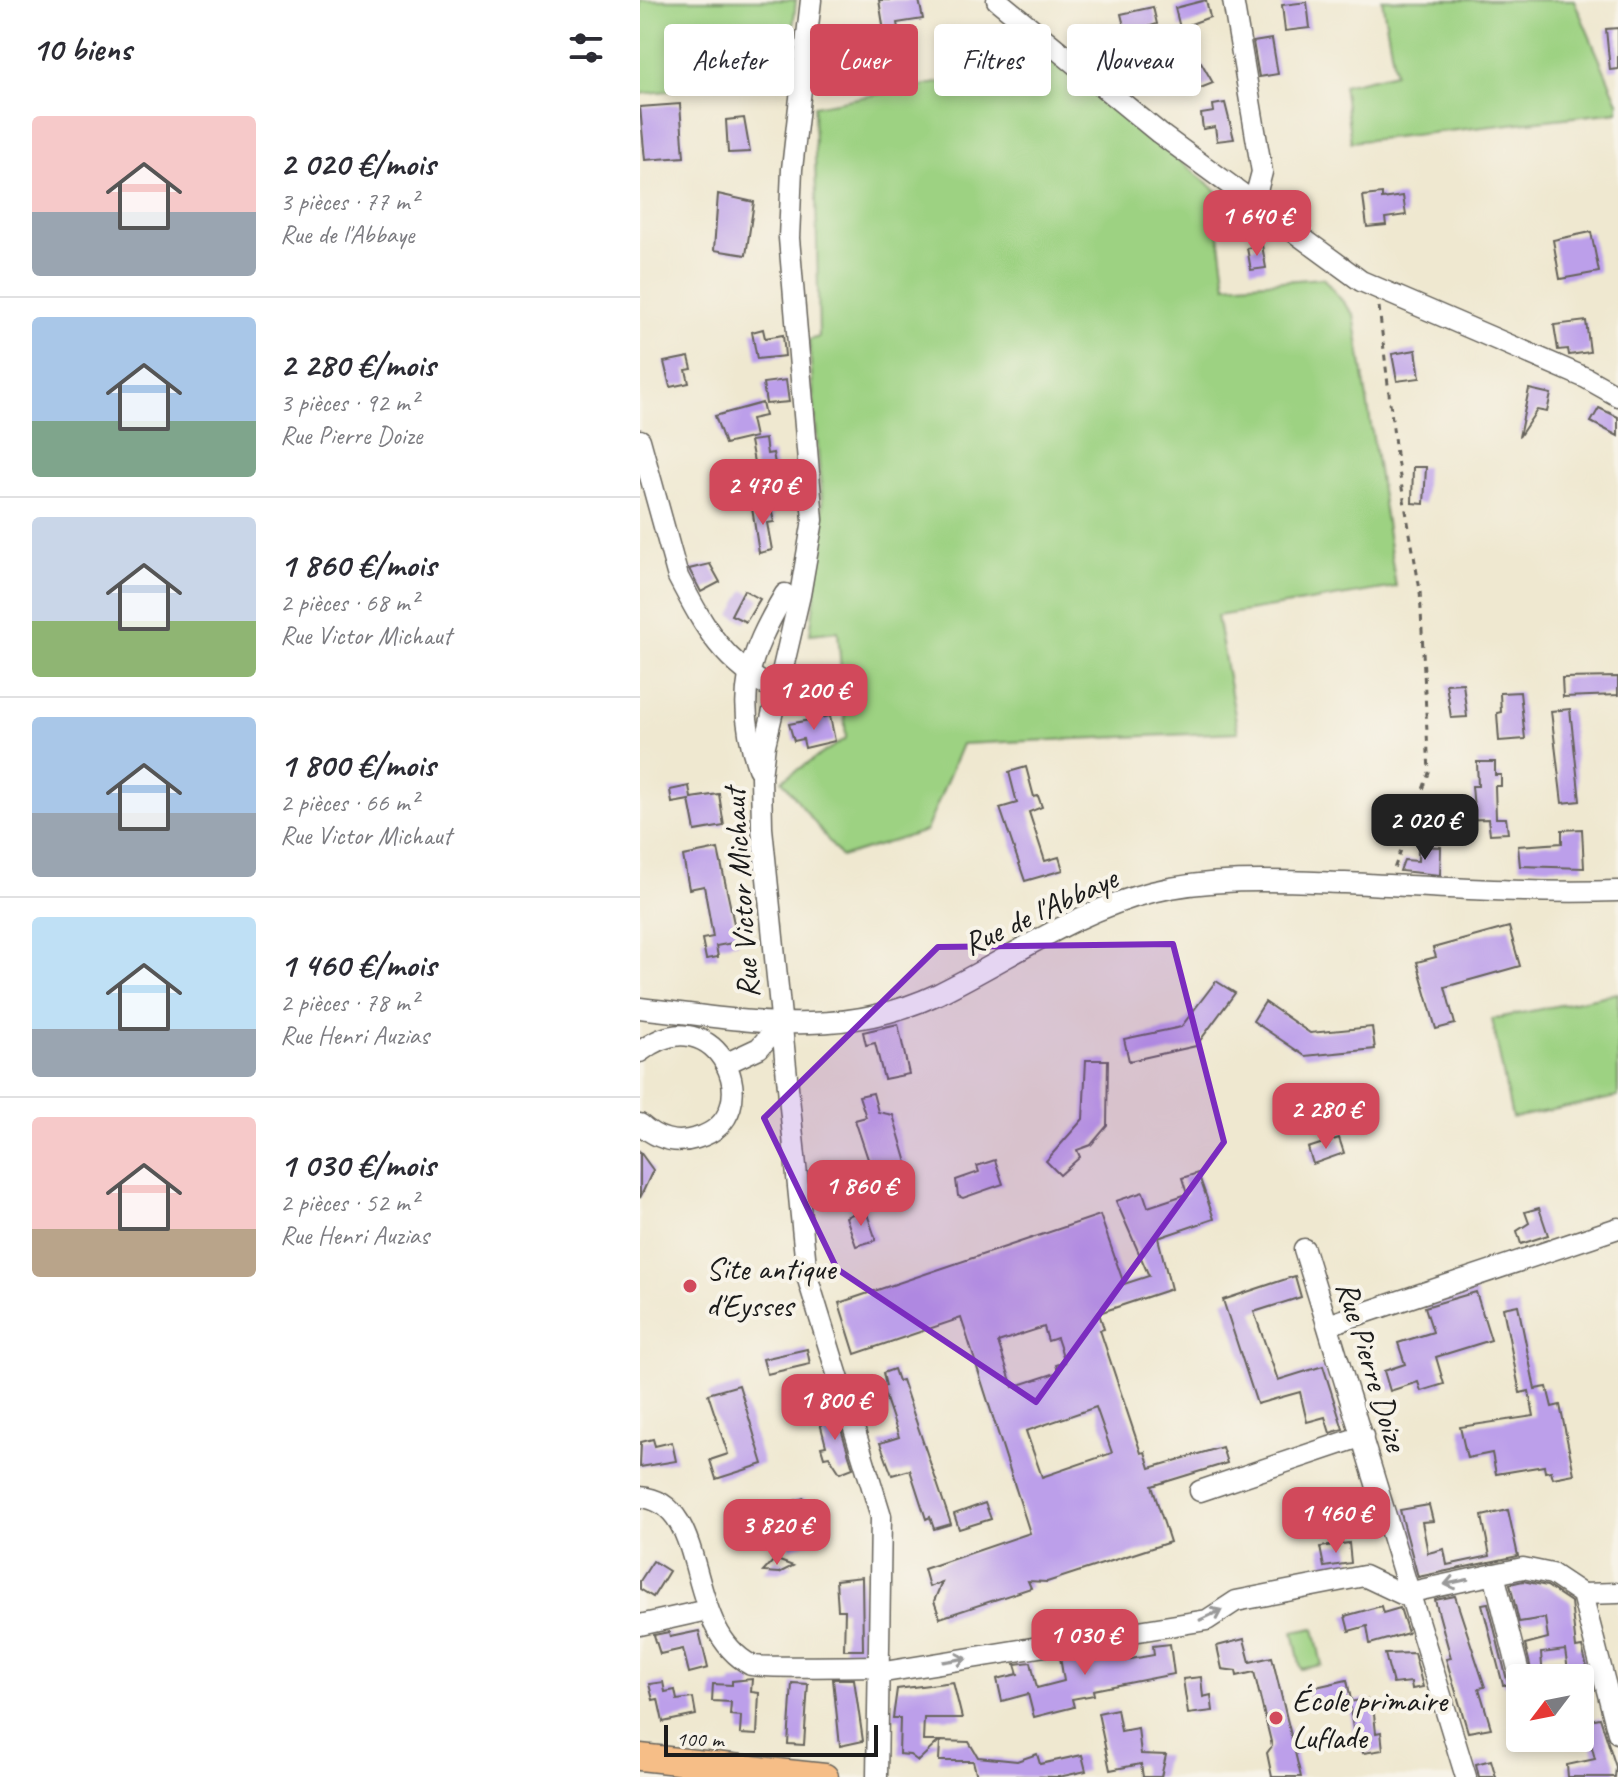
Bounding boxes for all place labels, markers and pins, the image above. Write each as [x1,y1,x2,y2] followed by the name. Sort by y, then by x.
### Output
[1183,190,1331,258] pin: 1 640 €
[689,459,837,527] pin: 2 470 €
[740,664,888,732] pin: 1 200 €
[1351,794,1499,862] pin: 2 020 €
[1252,1083,1400,1151] pin: 2 280 €
[787,1160,935,1228] pin: 1 860 €
[706,1248,838,1326] place label: Site antique d'Eysses
[681,1277,699,1295] marker: Site antique d'Eysses
[761,1374,909,1442] pin: 1 800 €
[1262,1487,1410,1555] pin: 1 460 €
[703,1499,851,1567] pin: 3 820 €
[1011,1609,1159,1677] pin: 1 030 €
[1292,1680,1449,1758] place label: École primaire Luflade
[1267,1709,1285,1727] marker: École primaire Luflade

